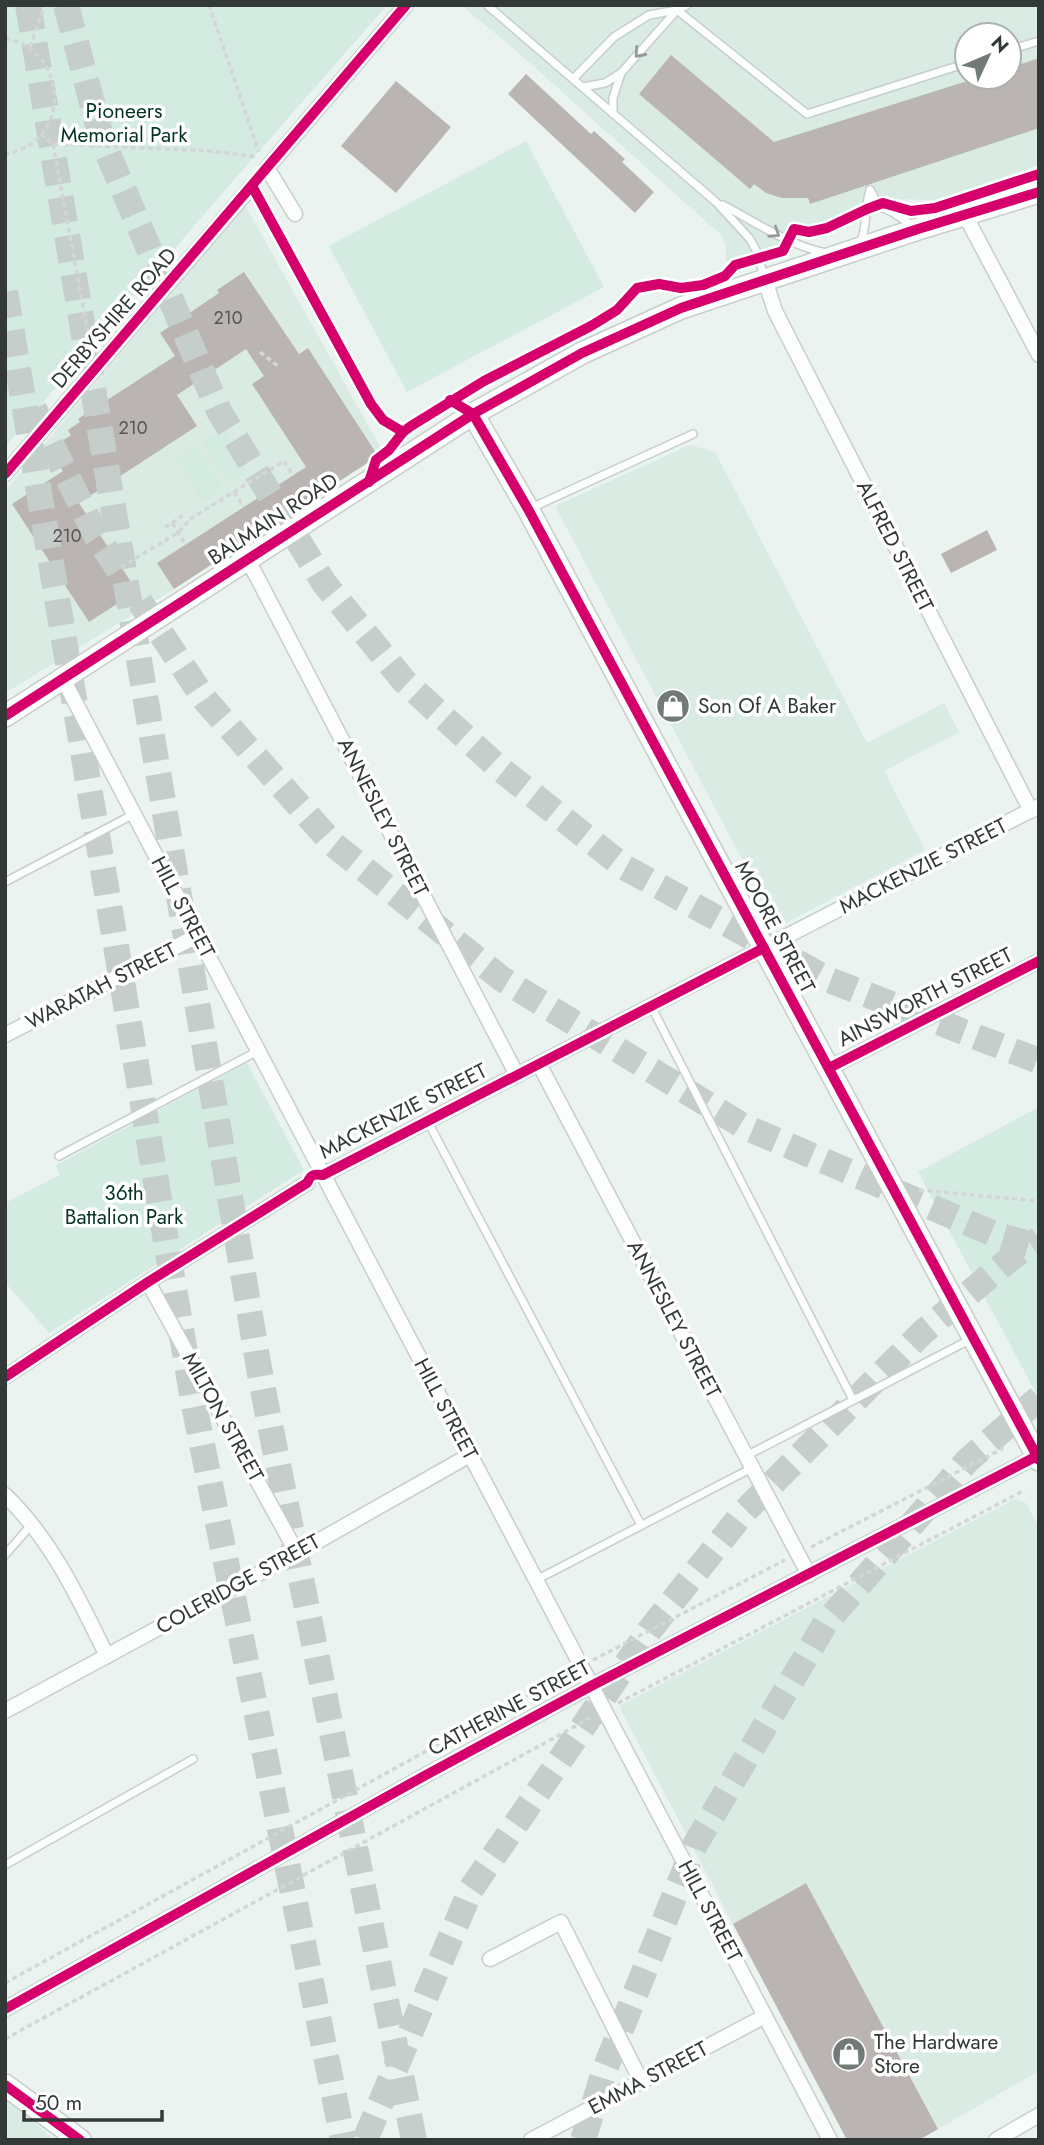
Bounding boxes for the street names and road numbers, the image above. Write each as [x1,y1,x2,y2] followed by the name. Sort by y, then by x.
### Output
[44,241,184,395] street label: DERBYSHIRE ROAD
[202,466,344,572] street label: BALMAIN ROAD
[849,475,941,617] street label: ALFRED STREET
[330,732,436,902] street label: ANNESLEY STREET
[834,811,1012,921] street label: MACKENZIE STREET
[144,851,222,963] street label: HILL STREET
[728,856,823,999] street label: MOORE STREET
[20,935,182,1037] street label: WARATAH STREET
[832,940,1018,1054] street label: AINSWORTH STREET
[314,1056,492,1166] street label: MACKENZIE STREET
[620,1235,728,1403] street label: ANNESLEY STREET
[175,1347,271,1487] street label: MILTON STREET
[407,1353,485,1465] street label: HILL STREET
[151,1526,326,1642] street label: COLERIDGE STREET
[423,1652,596,1763] street label: CATHERINE STREET
[671,1855,749,1967] street label: HILL STREET
[583,2034,713,2122] street label: EMMA STREET

